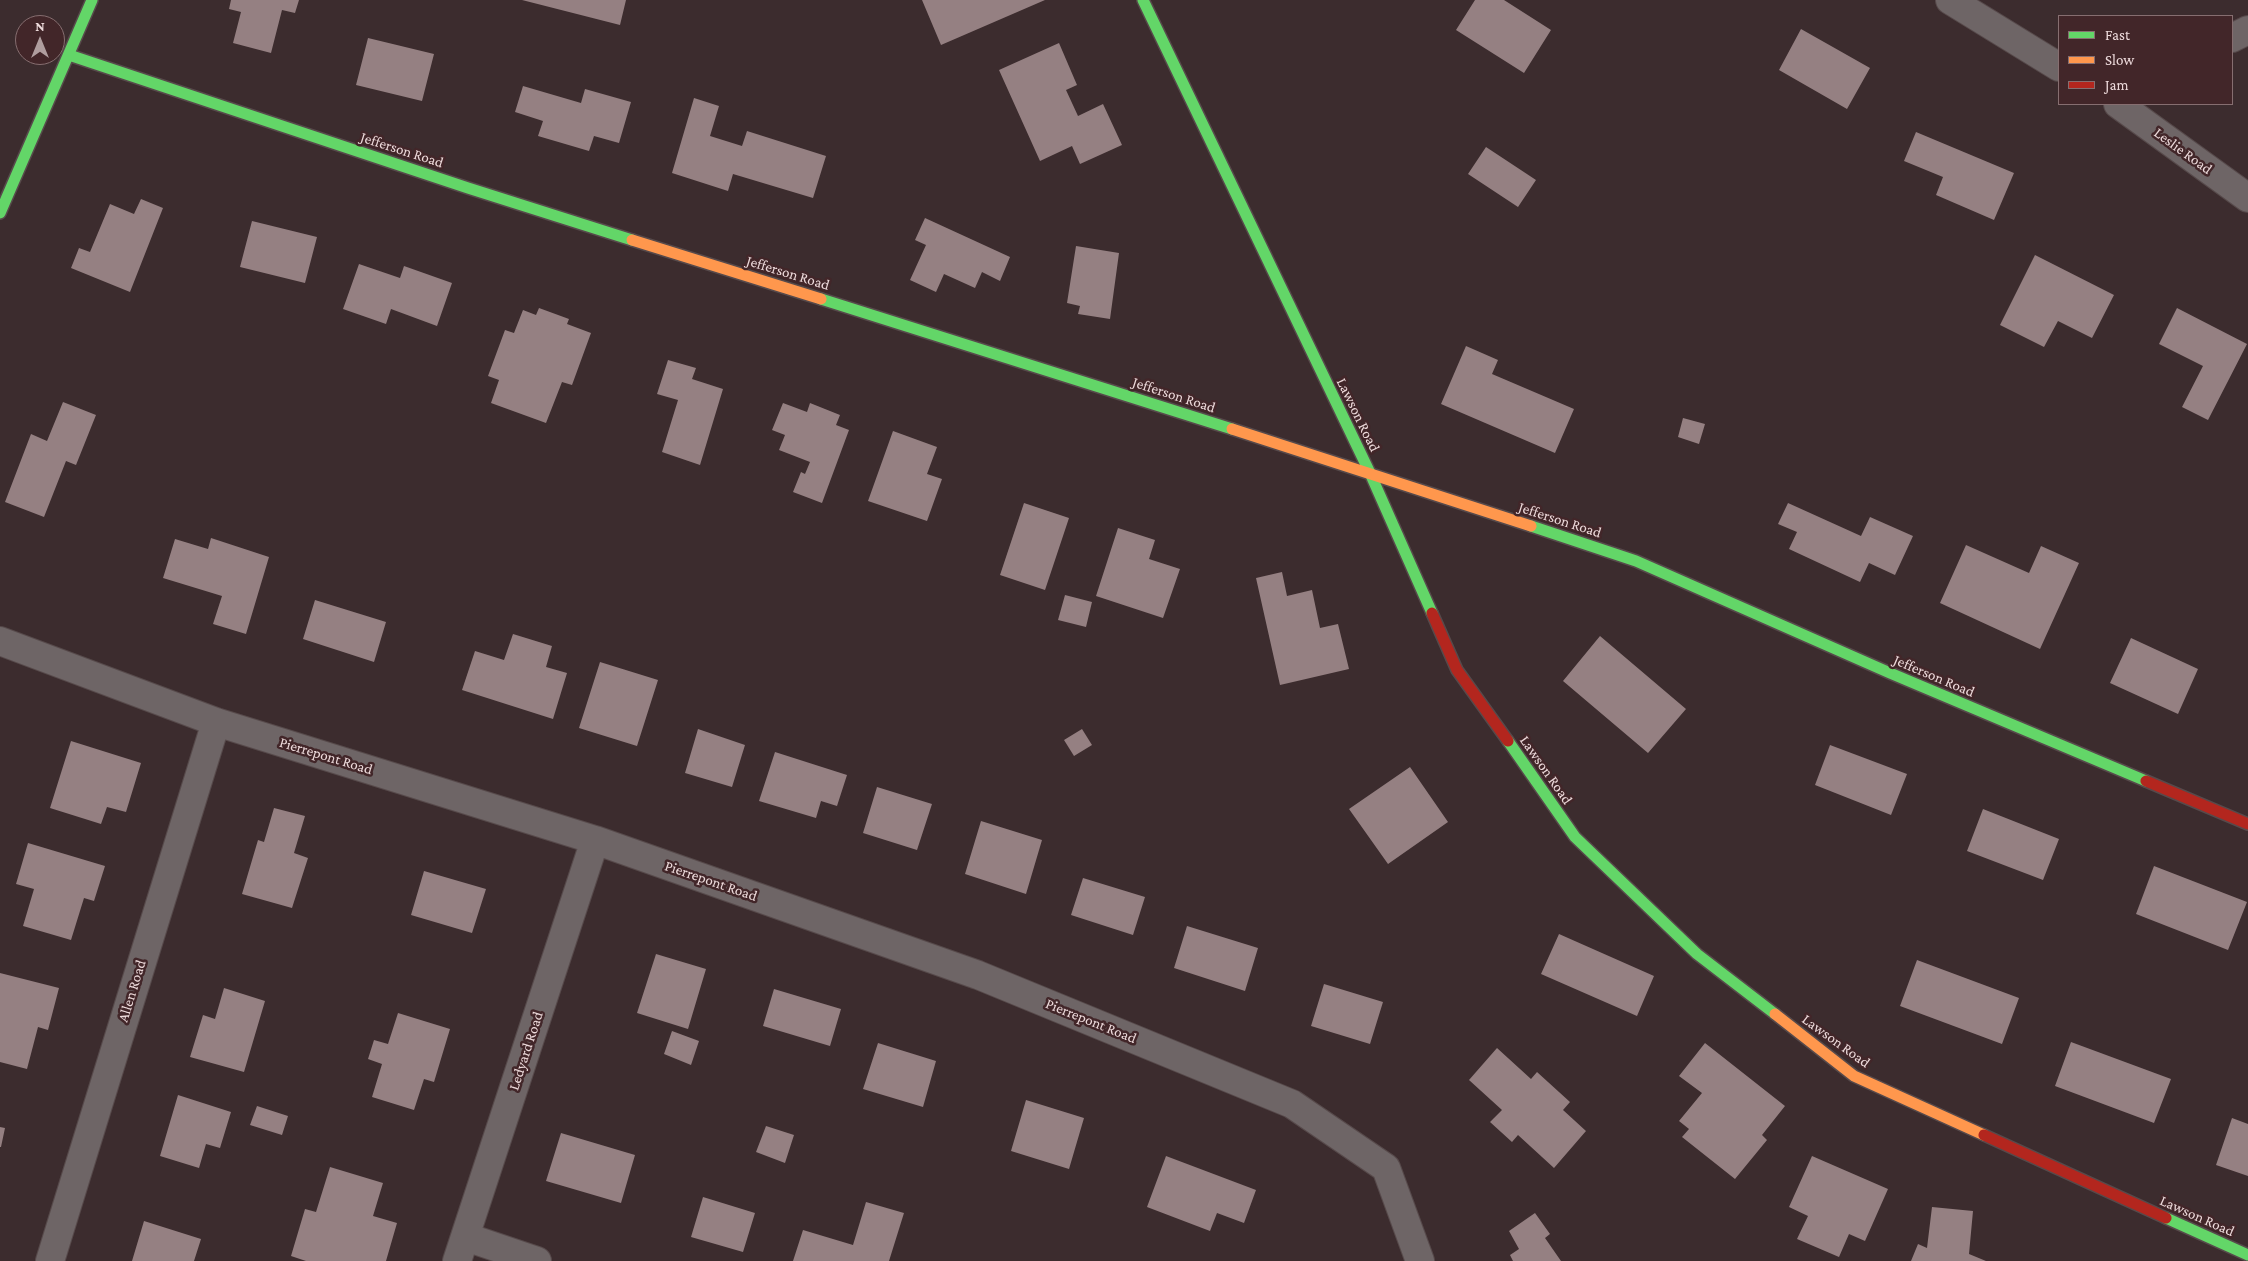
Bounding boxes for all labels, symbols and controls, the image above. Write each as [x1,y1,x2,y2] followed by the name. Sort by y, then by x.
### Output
[15,15,65,65] north arrow
[2058,15,2233,105] legend
[35,18,45,34] text: N
[2105,27,2130,43] text: Fast
[2105,52,2134,68] text: Slow
[2105,77,2128,93] text: Jam
[2150,124,2216,178] street label: Leslie Road
[358,128,446,172] street label: Jefferson Road
[744,252,832,294] street label: Jefferson Road
[1130,373,1218,417] street label: Jefferson Road
[1332,375,1384,455] street label: Lawson Road
[1516,498,1604,542] street label: Jefferson Road
[1891,651,1977,701] street label: Jefferson Road
[1516,732,1576,808] street label: Lawson Road
[277,733,375,779] street label: Pierrepont Road
[662,857,760,905] street label: Pierrepont Road
[114,958,150,1024] street label: Allen Road
[1043,995,1139,1047] street label: Pierrepont Road
[505,1009,547,1093] street label: Ledyard Road
[1798,1010,1874,1072] street label: Lawson Road
[2157,1192,2237,1240] street label: Lawson Road

